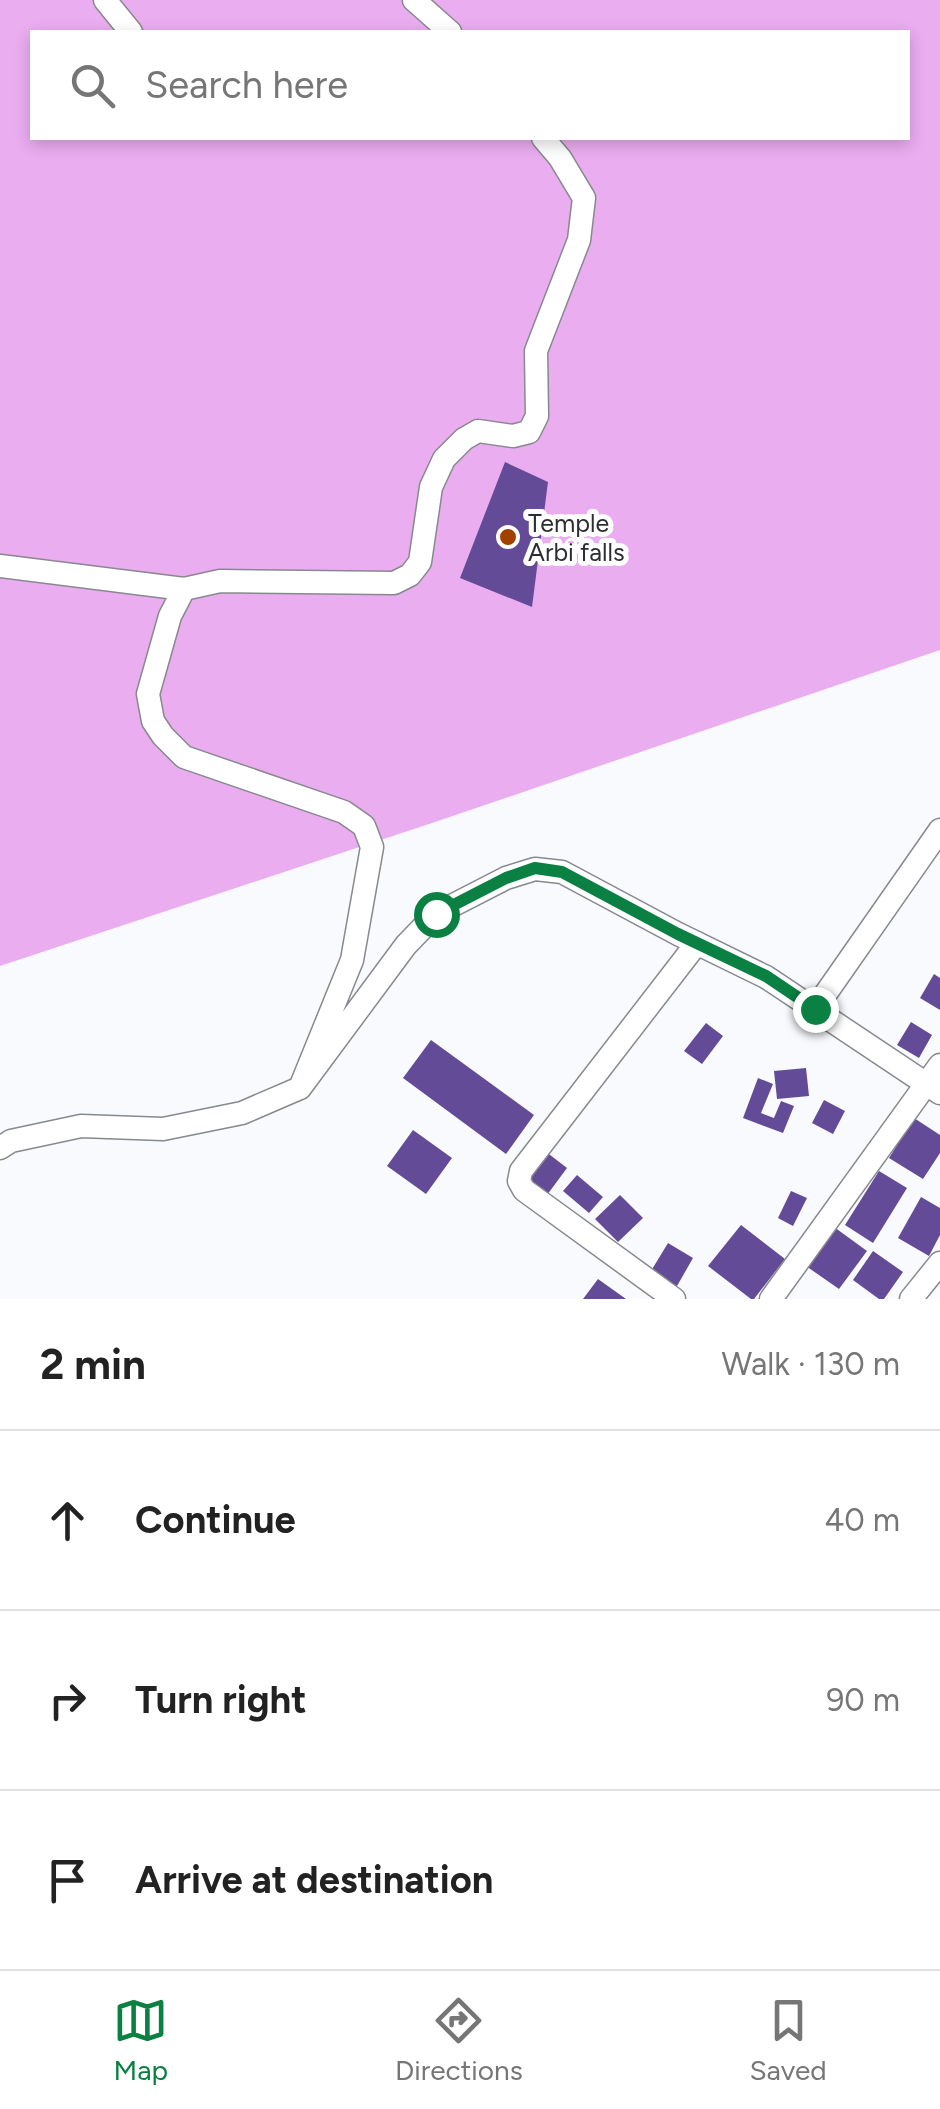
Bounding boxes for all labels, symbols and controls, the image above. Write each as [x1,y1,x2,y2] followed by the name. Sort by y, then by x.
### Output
[30,30,910,140] search box
[65,58,120,113] icon: search
[145,62,348,108] text: Search here
[528,508,625,567] place label: Temple Arbi falls
[497,526,519,548] marker: Temple Arbi falls
[414,892,460,938] route start
[793,987,839,1033] route end
[40,1339,146,1390] text: 2 min
[721,1345,900,1383] text: Walk · 130 m
[40,1493,95,1548] icon: ahead
[135,1497,296,1543] text: Continue
[824,1501,900,1539] text: 40 m
[40,1673,95,1728] icon: right
[135,1677,307,1723] text: Turn right
[826,1681,900,1719] text: 90 m
[40,1853,95,1908] icon: arrive
[135,1857,493,1903] text: Arrive at destination
[113,1993,168,2087] tab: Map
[395,1993,523,2087] tab: Directions
[749,1993,827,2087] tab: Saved

